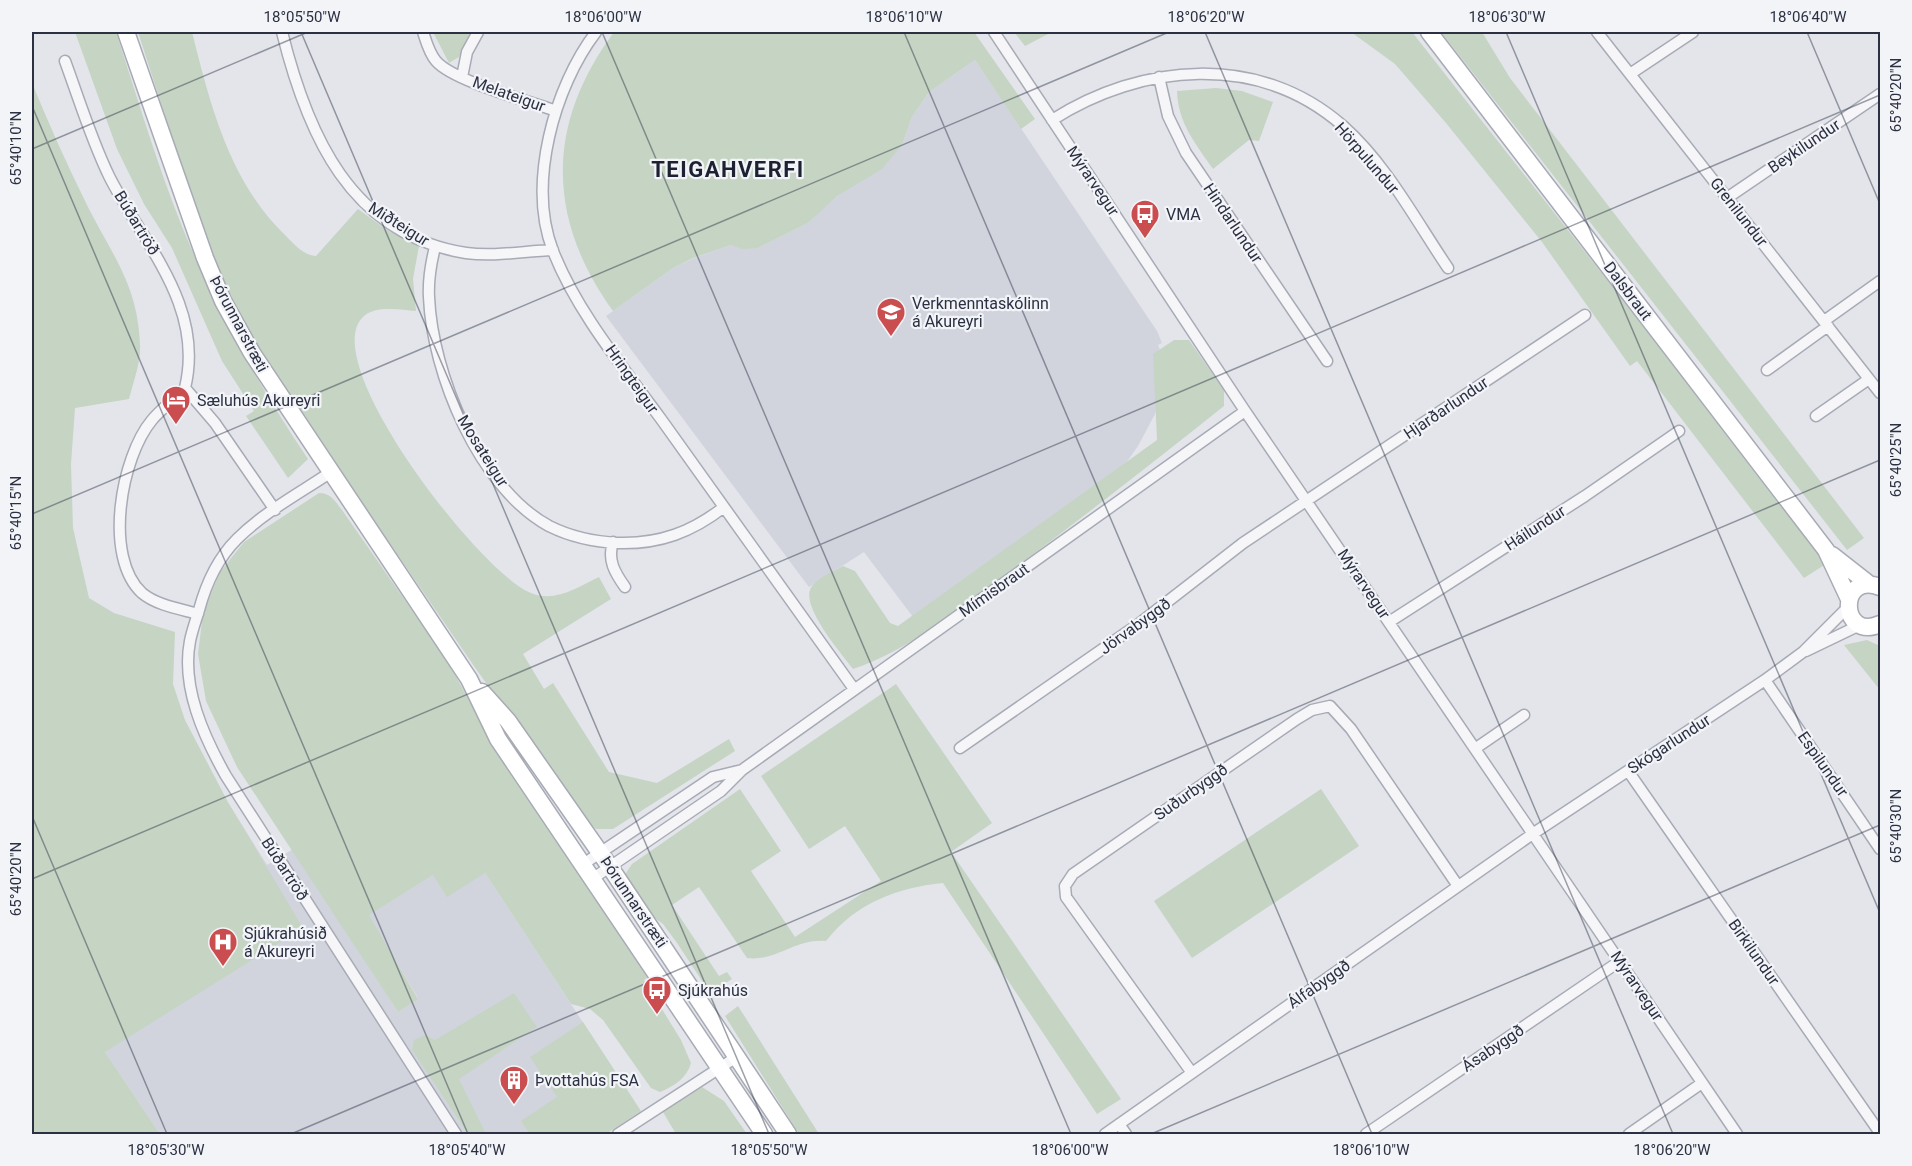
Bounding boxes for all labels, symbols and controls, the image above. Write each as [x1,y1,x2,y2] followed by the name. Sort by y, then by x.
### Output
[264,8,340,26] text: 18°05'50"W
[565,8,641,26] text: 18°06'00"W
[866,8,942,26] text: 18°06'10"W
[1168,8,1244,26] text: 18°06'20"W
[1469,8,1545,26] text: 18°06'30"W
[1770,8,1846,26] text: 18°06'40"W
[1887,58,1905,132] text: 65°40'20"N
[470,72,548,116] street label: Melateigur
[7,111,25,185] text: 65°40'10"N
[1764,115,1844,177] street label: Beykilundur
[1331,118,1404,198] street label: Hörpulundur
[1063,142,1124,220] street label: Mýrarvegur
[651,157,805,182] district label: TEIGAHVERFI
[1706,174,1772,251] street label: Grenilundur
[1199,180,1267,267] street label: Hindarlundur
[110,187,164,259] street label: Búðartröð
[365,198,433,250] street label: Miðteigur
[1129,198,1161,240] bus stop icon: VMA
[1166,205,1201,224] place label: VMA
[1600,258,1656,324] street label: Dalsbraut
[206,273,272,375] street label: Þórunnarstræti
[912,294,1049,331] place label: Verkmenntaskólinn á Akureyri
[875,296,907,338] school or university icon: Verkmenntaskólinn á Akureyri
[601,341,663,417] street label: Hringteigur
[1400,372,1492,443] street label: Hjarðarlundur
[160,384,192,426] hotel icon: Sæluhús Akureyri
[197,391,321,410] place label: Sæluhús Akureyri
[454,412,513,491] street label: Mosateigur
[1887,423,1905,497] text: 65°40'25"N
[7,476,25,550] text: 65°40'15"N
[1501,501,1570,555] street label: Háilundur
[1334,545,1395,623] street label: Mýrarvegur
[955,559,1033,621] street label: Mímisbraut
[1096,594,1174,658] street label: Jörvabyggð
[1624,710,1714,778] street label: Skógarlundur
[1794,728,1853,801] street label: Espilundur
[1150,760,1232,824] street label: Suðurbyggð
[1887,789,1905,863] text: 65°40'30"N
[258,834,312,904] street label: Búðartröð
[7,842,25,916] text: 65°40'20"N
[596,853,672,951] street label: Þórunnarstræti
[1724,915,1784,989] street label: Birkilundur
[244,924,327,961] place label: Sjúkrahúsið á Akureyri
[207,926,239,968] hospital icon: Sjúkrahúsið á Akureyri
[1607,947,1668,1025] street label: Mýrarvegur
[1284,955,1354,1013] street label: Álfabyggð
[641,974,673,1016] bus stop icon: Sjúkrahús
[678,981,748,1000] place label: Sjúkrahús
[1458,1020,1528,1076] street label: Ásabyggð
[498,1064,530,1106] building icon: Þvottahús FSA
[535,1071,640,1090] place label: Þvottahús FSA
[128,1141,204,1159] text: 18°05'30"W
[429,1141,505,1159] text: 18°05'40"W
[731,1141,807,1159] text: 18°05'50"W
[1032,1141,1108,1159] text: 18°06'00"W
[1333,1141,1409,1159] text: 18°06'10"W
[1634,1141,1710,1159] text: 18°06'20"W

